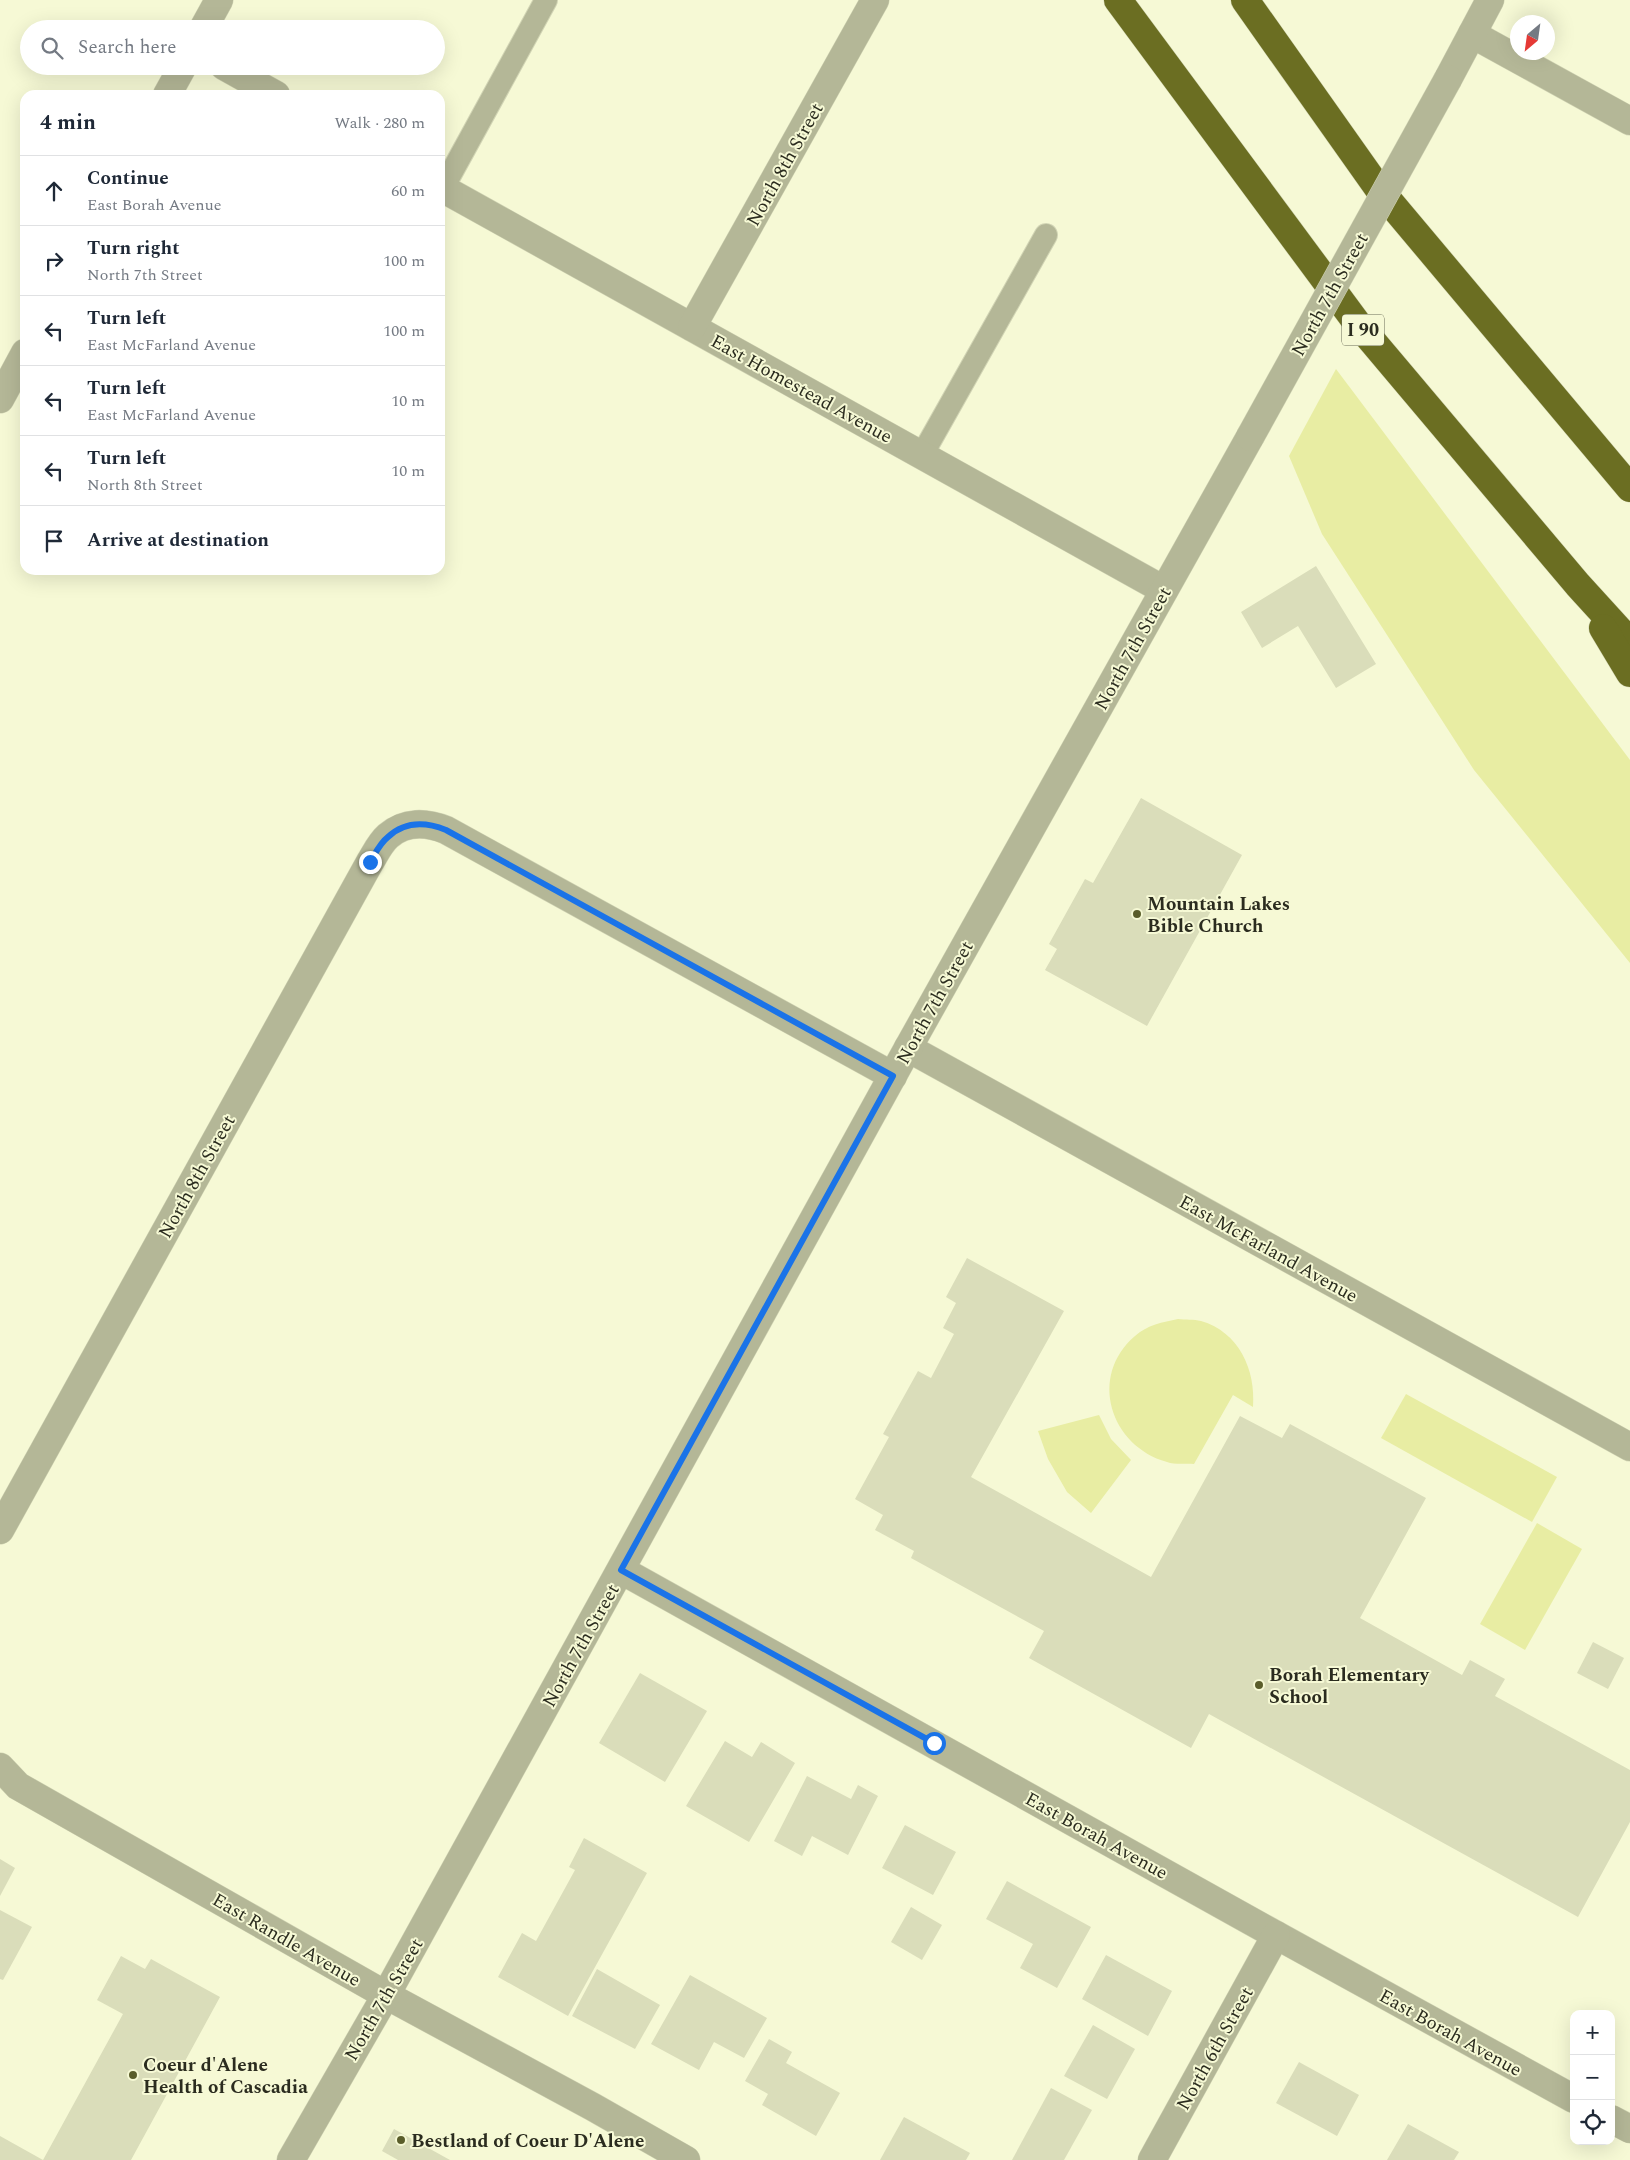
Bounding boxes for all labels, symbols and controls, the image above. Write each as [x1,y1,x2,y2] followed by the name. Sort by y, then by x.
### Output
[1510,15,1555,60] north arrow
[20,20,445,75] search box
[78,33,177,62] text: Search here
[38,34,66,62] icon: search
[739,97,831,232] street label: North 8th Street
[40,107,96,139] text: 4 min
[334,111,425,135] text: Walk · 280 m
[87,164,169,193] text: Continue
[40,177,68,205] icon: ahead
[391,179,425,203] text: 60 m
[87,193,221,217] text: East Borah Avenue
[1284,227,1376,362] street label: North 7th Street
[87,234,180,263] text: Turn right
[40,247,68,275] icon: right
[383,249,425,273] text: 100 m
[87,263,203,287] text: North 7th Street
[87,304,166,333] text: Turn left
[1342,314,1384,346] road number: I 90
[40,317,68,345] icon: left
[383,319,425,343] text: 100 m
[705,327,897,451] street label: East Homestead Avenue
[87,333,256,357] text: East McFarland Avenue
[87,374,166,403] text: Turn left
[40,387,68,415] icon: left
[391,389,425,413] text: 10 m
[87,403,256,427] text: East McFarland Avenue
[87,444,166,473] text: Turn left
[40,457,68,485] icon: left
[391,459,425,483] text: 10 m
[87,473,203,497] text: North 8th Street
[87,526,269,555] text: Arrive at destination
[40,527,68,555] icon: arrive
[1087,581,1179,716] street label: North 7th Street
[359,851,382,874] route end
[1147,890,1290,941] place label: Mountain Lakes Bible Church
[1131,908,1143,920] marker: Mountain Lakes Bible Church
[889,935,981,1070] street label: North 7th Street
[151,1109,243,1244] street label: North 8th Street
[1174,1188,1363,1311] street label: East McFarland Avenue
[535,1578,627,1713] street label: North 7th Street
[1269,1661,1430,1712] place label: Borah Elementary School
[1253,1679,1265,1691] marker: Borah Elementary School
[923,1732,946,1755] route start
[1019,1785,1173,1888] street label: East Borah Avenue
[207,1886,366,1995] street label: East Randle Avenue
[337,1933,431,2067] street label: North 7th Street
[1169,1981,1261,2116] street label: North 6th Street
[1373,1982,1527,2085] street label: East Borah Avenue
[1570,2010,1615,2145] map controls
[1570,2010,1615,2055] button: +
[143,2051,308,2102] place label: Coeur d'Alene Health of Cascadia
[1570,2055,1615,2100] button: −
[127,2069,139,2081] marker: Coeur d'Alene Health of Cascadia
[1570,2100,1615,2145] button: locate
[411,2127,644,2156] place label: Bestland of Coeur D'Alene
[395,2134,407,2146] marker: Bestland of Coeur D'Alene

